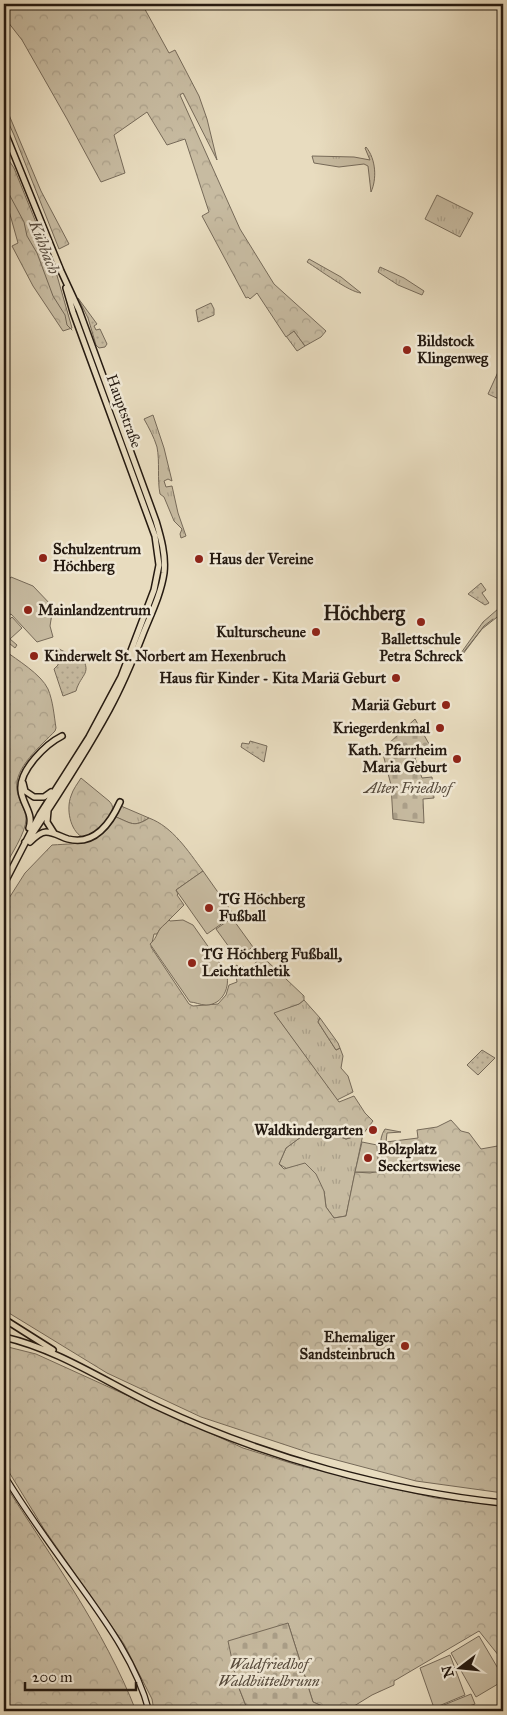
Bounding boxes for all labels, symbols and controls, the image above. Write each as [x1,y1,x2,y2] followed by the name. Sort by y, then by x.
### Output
[25,217,64,277] water label: Kühbach
[417,332,489,368] place label: Bildstock Klingenweg
[401,344,413,356] marker: Bildstock Klingenweg
[102,372,146,450] street label: Hauptstraße
[53,540,141,576] place label: Schulzentrum Höchberg
[209,550,314,568] place label: Haus der Vereine
[37,552,49,564] marker: Schulzentrum Höchberg
[193,553,205,565] marker: Haus der Vereine
[38,601,151,619] place label: Mainlandzentrum
[323,601,405,626] district label: Höchberg
[22,604,34,616] marker: Mainlandzentrum
[415,616,427,628] marker: Ballettschule Petra Schreck
[216,623,307,641] place label: Kulturscheune
[310,626,322,638] marker: Kulturscheune
[379,630,464,665] place label: Ballettschule Petra Schreck
[44,647,287,665] place label: Kinderwelt St. Norbert am Hexenbruch
[28,650,40,662] marker: Kinderwelt St. Norbert am Hexenbruch
[159,669,387,687] place label: Haus für Kinder - Kita Mariä Geburt
[390,672,402,684] marker: Haus für Kinder - Kita Mariä Geburt
[352,696,437,714] place label: Mariä Geburt
[440,699,452,711] marker: Mariä Geburt
[333,719,431,738] place label: Kriegerdenkmal
[434,722,446,734] marker: Kriegerdenkmal
[348,741,448,776] place label: Kath. Pfarrheim Maria Geburt
[451,753,463,765] marker: Kath. Pfarrheim Maria Geburt
[362,779,456,797] park label: Alter Friedhof
[218,890,306,925] place label: TG Höchberg Fußball
[203,902,215,914] marker: TG Höchberg Fußball
[201,945,342,980] place label: TG Höchberg Fußball, Leichtathletik
[186,957,198,969] marker: TG Höchberg Fußball, Leichtathletik
[254,1121,364,1140] place label: Waldkindergarten
[367,1124,379,1136] marker: Waldkindergarten
[378,1140,461,1175] place label: Bolzplatz Seckertswiese
[362,1152,374,1164] marker: Bolzplatz Seckertswiese
[300,1328,396,1363] place label: Ehemaliger Sandsteinbruch
[399,1340,411,1352] marker: Ehemaliger Sandsteinbruch
[434,1642,484,1692] north arrow
[218,1655,320,1690] park label: Waldfriedhof Waldbüttelbrunn
[25,1660,136,1692] scale bar
[438,1663,458,1679] text: N
[32,1668,73,1686] text: 200 m

